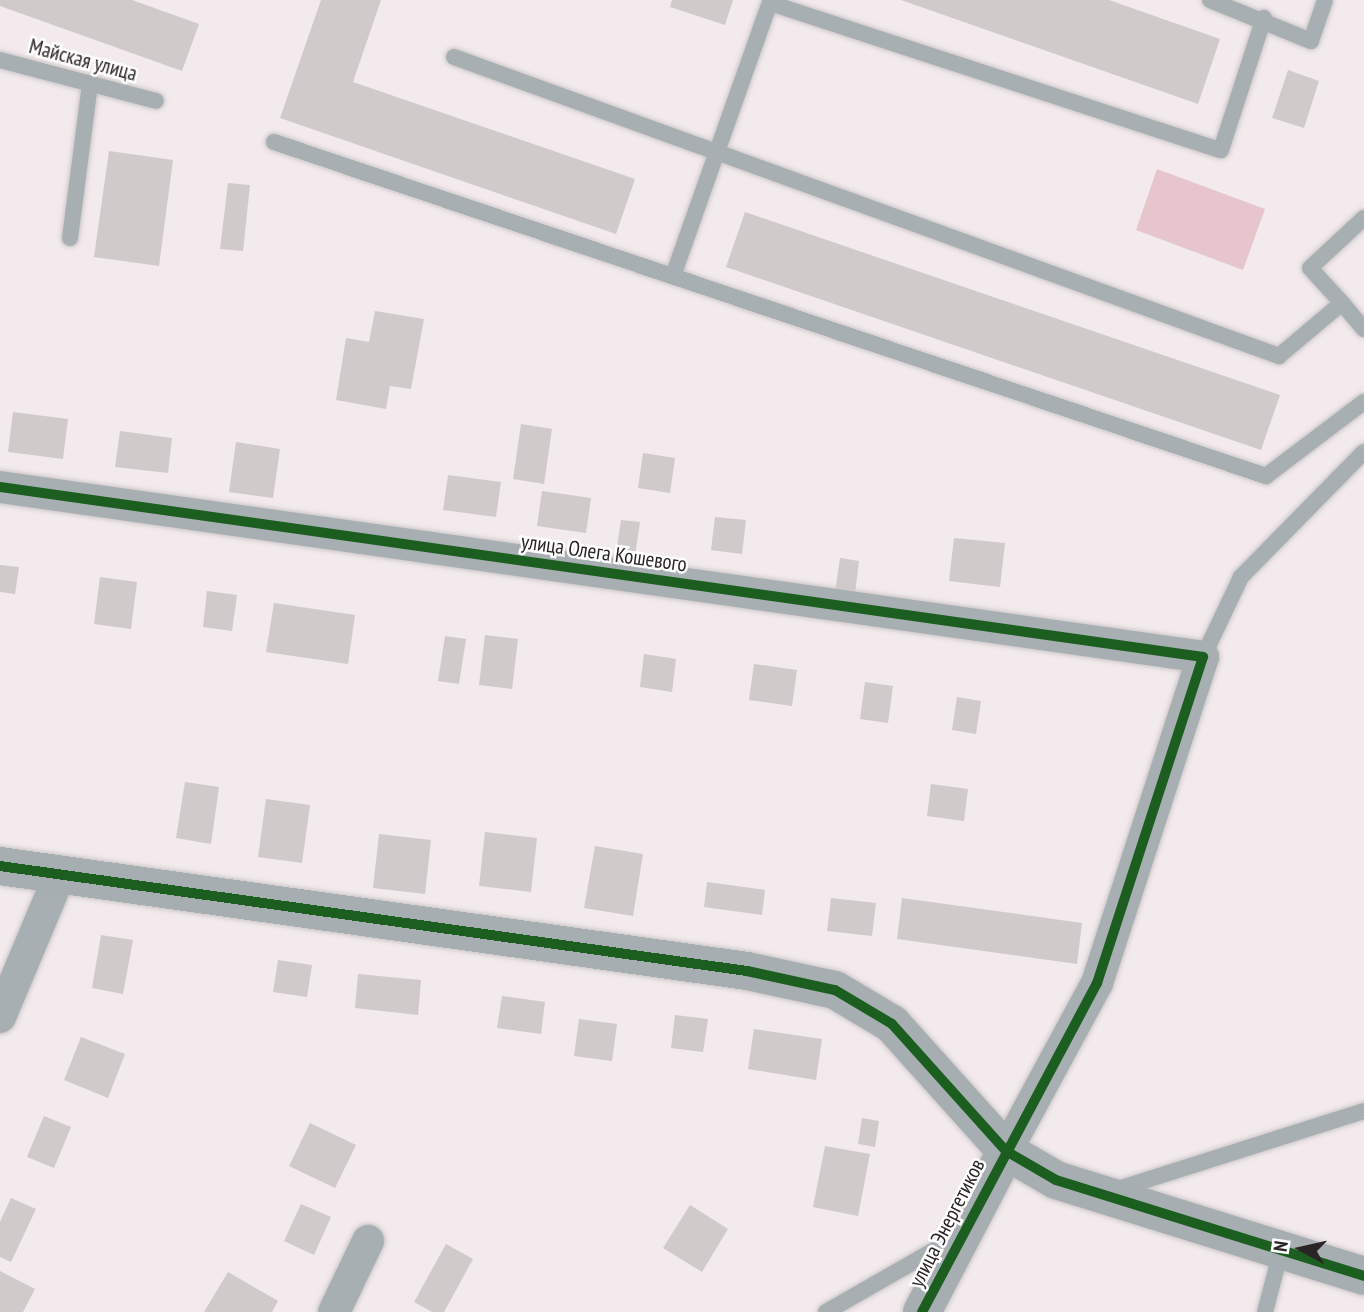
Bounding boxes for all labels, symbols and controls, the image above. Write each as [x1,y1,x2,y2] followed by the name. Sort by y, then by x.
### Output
[26,34,140,86] street label: Майская улица
[520,529,688,577] street label: улица Олега Кошевого
[904,1155,990,1291] street label: улица Энергетиков
[1266,1214,1336,1284] north arrow
[1268,1239,1293,1253] text: N

